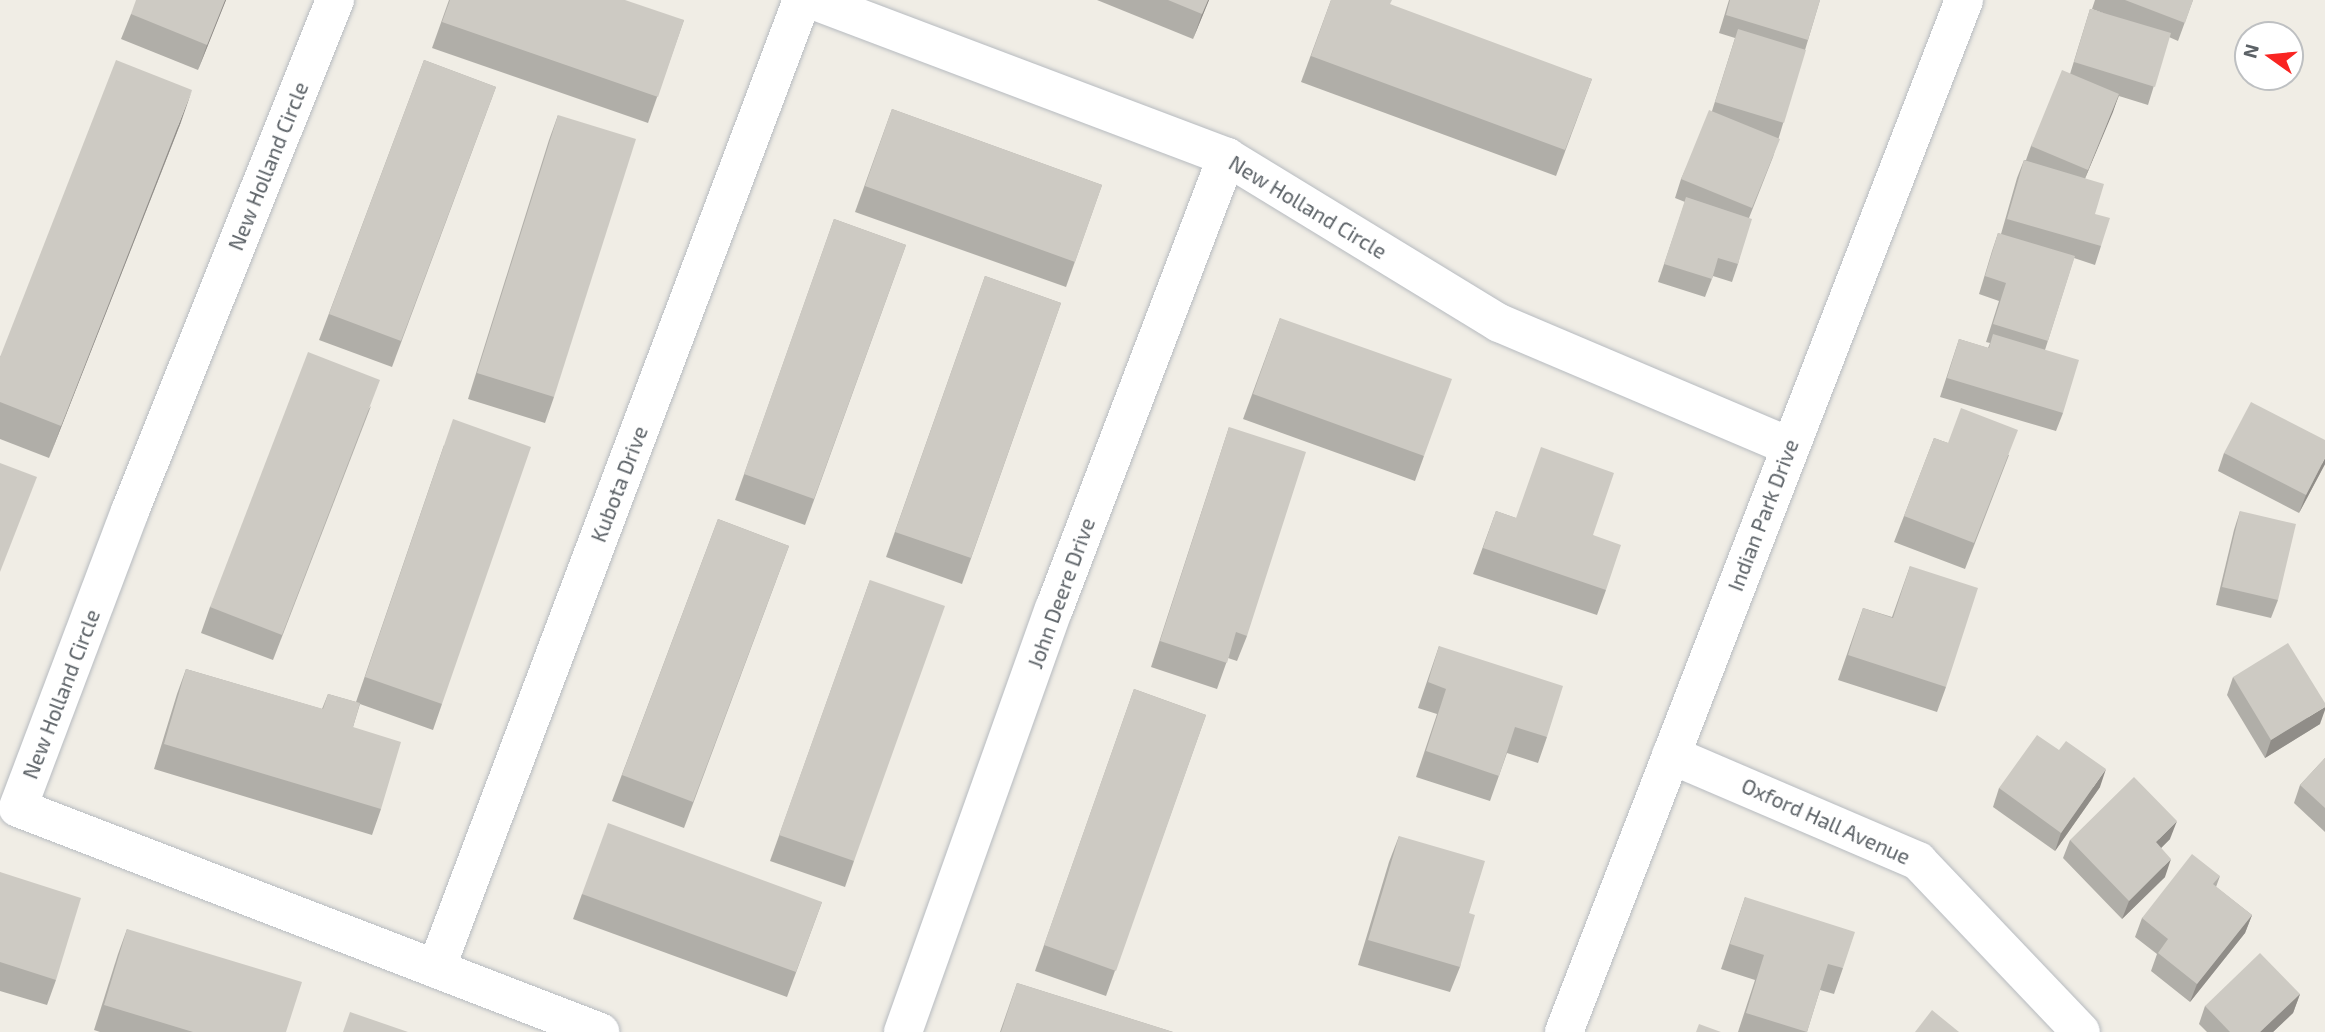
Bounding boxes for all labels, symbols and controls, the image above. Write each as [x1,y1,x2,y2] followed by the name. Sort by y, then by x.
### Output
[2234,21,2304,91] north arrow
[2237,41,2263,61] text: N
[223,78,313,254] street label: New Holland Circle
[1224,150,1392,264] street label: New Holland Circle
[585,422,653,546] street label: Kubota Drive
[1722,435,1804,595] street label: Indian Park Drive
[1022,514,1100,672] street label: John Deere Drive
[17,605,105,783] street label: New Holland Circle
[1737,772,1915,870] street label: Oxford Hall Avenue

